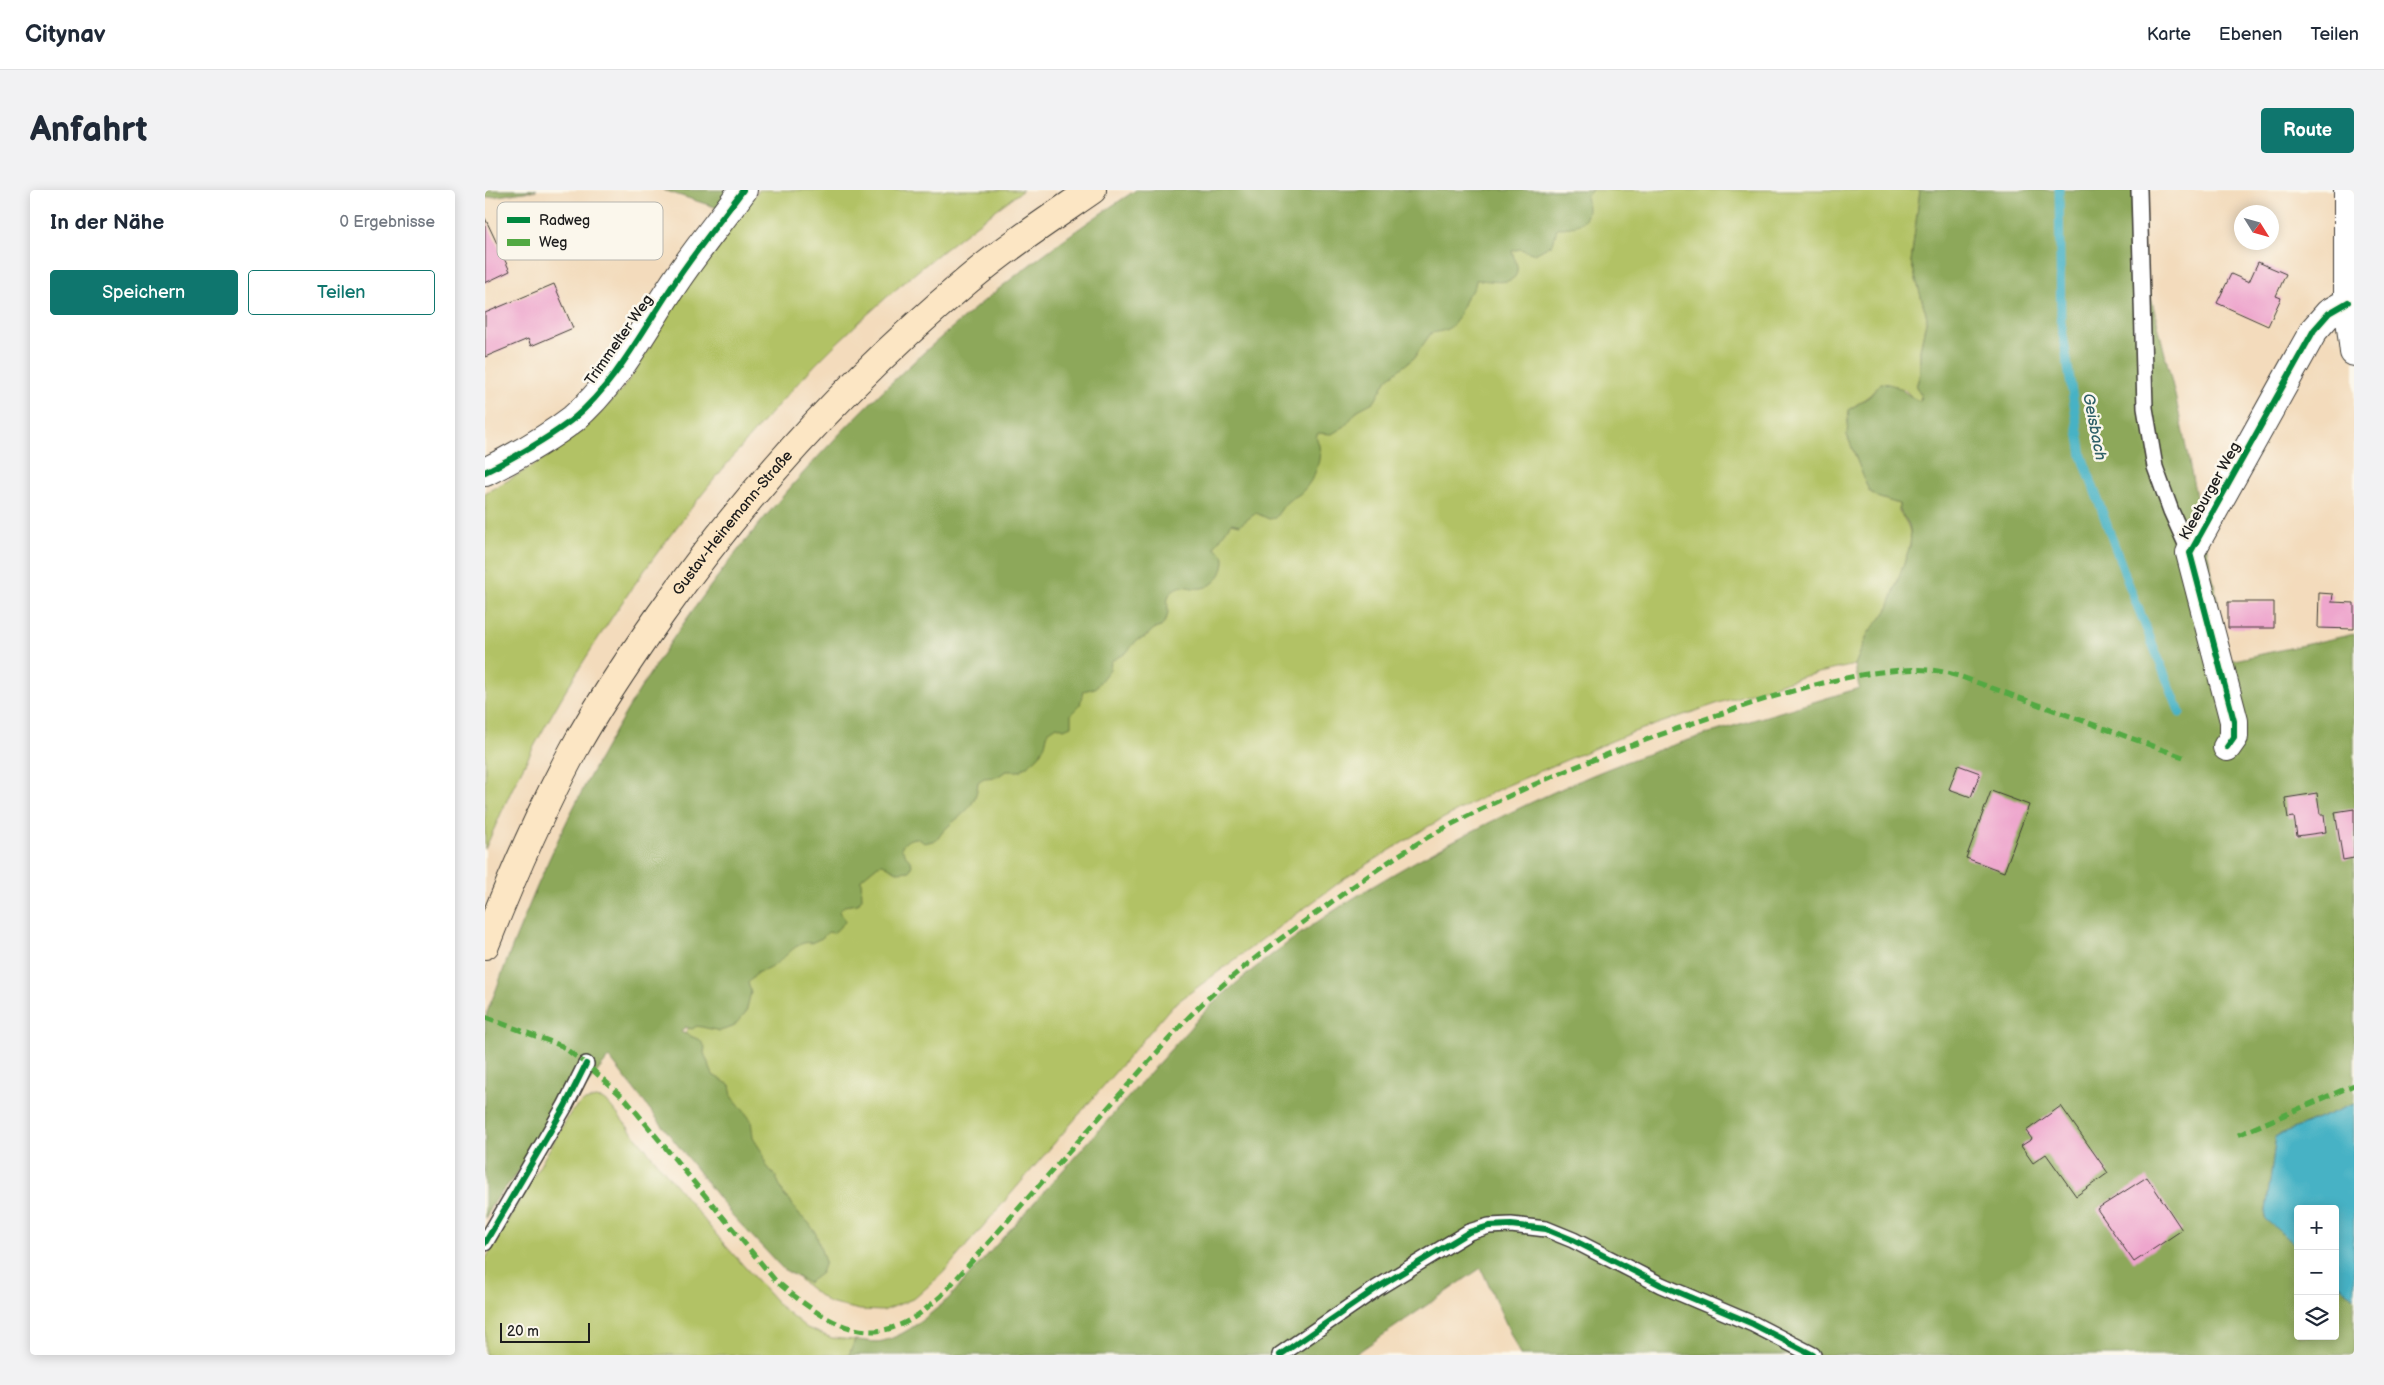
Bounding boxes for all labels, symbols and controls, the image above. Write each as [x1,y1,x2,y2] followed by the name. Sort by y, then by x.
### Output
[25,20,106,49] text: Citynav
[2147,24,2191,45] text: Karte
[2219,24,2282,45] text: Ebenen
[2310,24,2359,45] text: Teilen
[2261,108,2354,153] button: Route
[30,109,148,152] text: Anfahrt
[497,202,663,260] legend
[2234,205,2279,250] north arrow
[50,210,164,235] text: In der Nähe
[539,212,590,229] text: Radweg
[339,213,435,232] text: 0 Ergebnisse
[539,234,567,251] text: Weg
[50,270,238,315] button: Speichern
[248,270,435,315] button: Teilen
[581,291,657,389] street label: Trimmelter Weg
[2078,392,2110,462] water label: Geisbach
[2175,439,2245,543] street label: Kleeburger Weg
[668,446,797,599] street label: Gustav-Heinemann-Straße
[2294,1205,2339,1340] map controls
[2294,1205,2339,1250] button: +
[2294,1250,2339,1295] button: −
[2294,1295,2339,1340] button: layers
[500,1320,590,1343] scale bar
[507,1323,539,1340] text: 20 m

